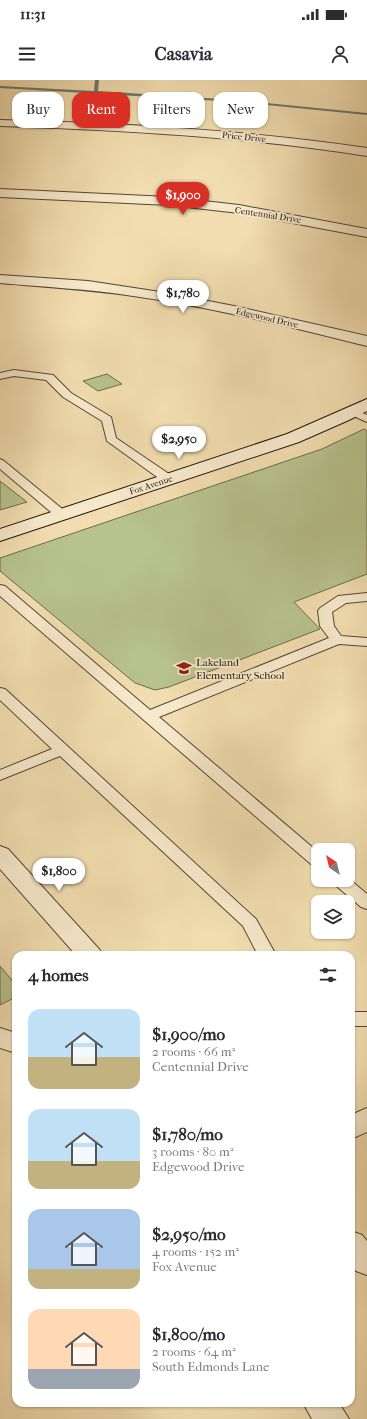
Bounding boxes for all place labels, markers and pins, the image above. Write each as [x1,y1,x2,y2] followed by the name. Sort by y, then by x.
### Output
[150,182,216,216] pin: $1,900
[150,280,216,314] pin: $1,780
[146,426,212,460] pin: $2,950
[196,656,285,682] place label: Lakeland Elementary School
[175,659,193,677] school or university icon: Lakeland Elementary School
[26,858,92,892] pin: $1,800

